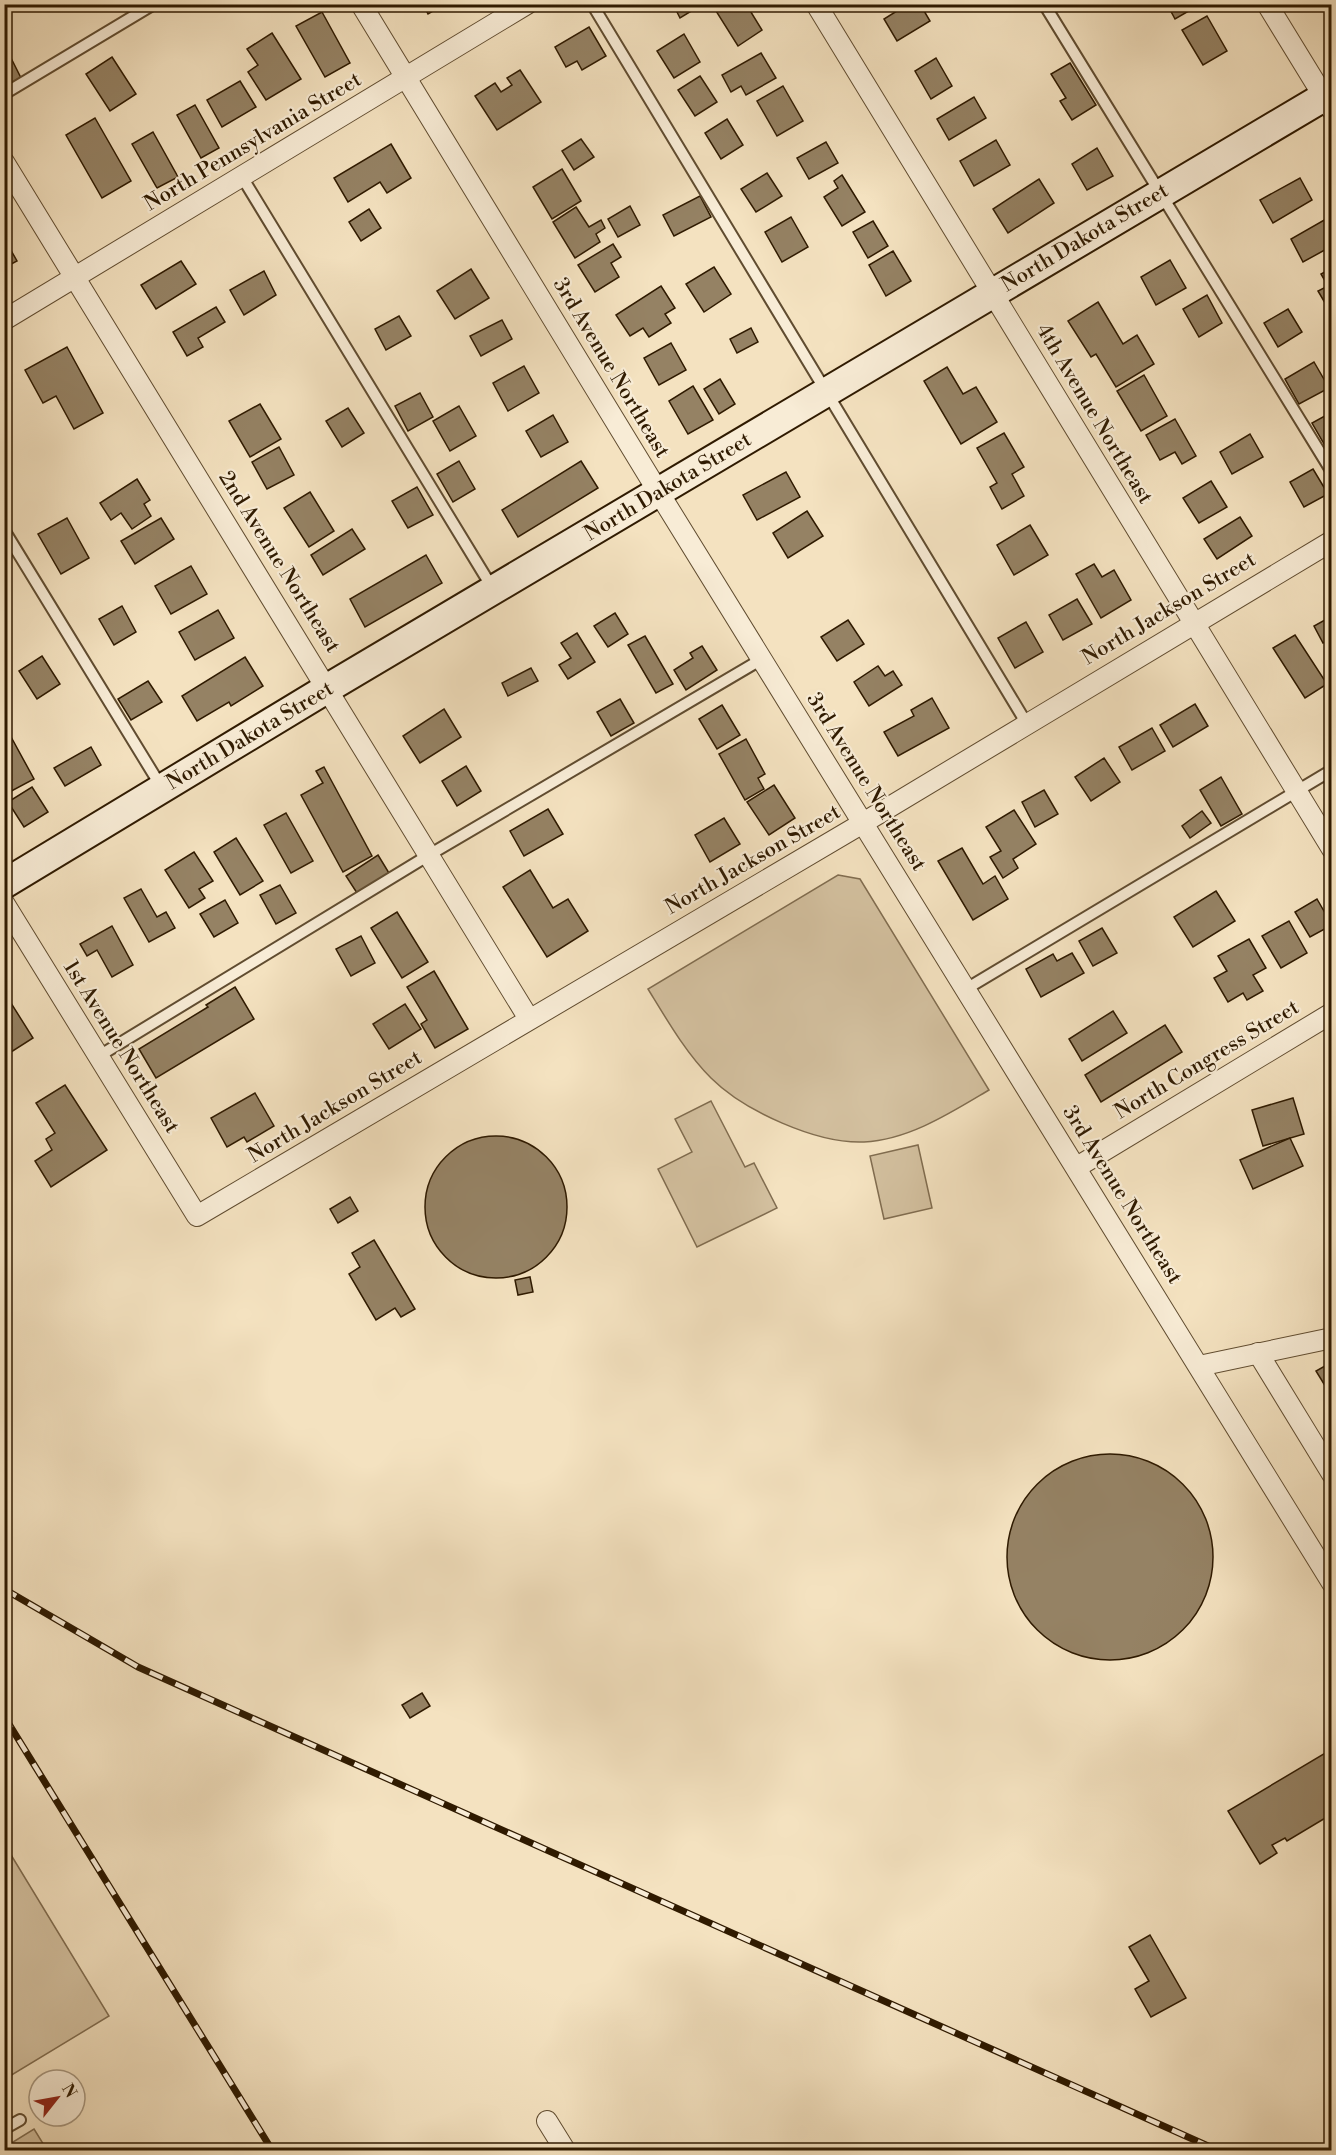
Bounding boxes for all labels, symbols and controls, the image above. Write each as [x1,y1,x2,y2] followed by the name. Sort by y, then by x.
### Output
[140,67,367,217] street label: North Pennsylvania Street
[997,178,1174,298] street label: North Dakota Street
[547,273,675,463] street label: 3rd Avenue Northeast
[1030,319,1158,509] street label: 4th Avenue Northeast
[580,427,757,547] street label: North Dakota Street
[213,466,346,658] street label: 2nd Avenue Northeast
[1077,547,1261,671] street label: North Jackson Street
[162,676,339,796] street label: North Dakota Street
[801,688,932,876] street label: 3rd Avenue Northeast
[661,799,846,921] street label: North Jackson Street
[57,956,185,1139] street label: 1st Avenue Northeast
[1110,994,1305,1125] street label: North Congress Street
[243,1045,427,1169] street label: North Jackson Street
[1057,1101,1188,1289] street label: 3rd Avenue Northeast
[27,2068,87,2128] north arrow
[57,2080,81,2102] text: N

